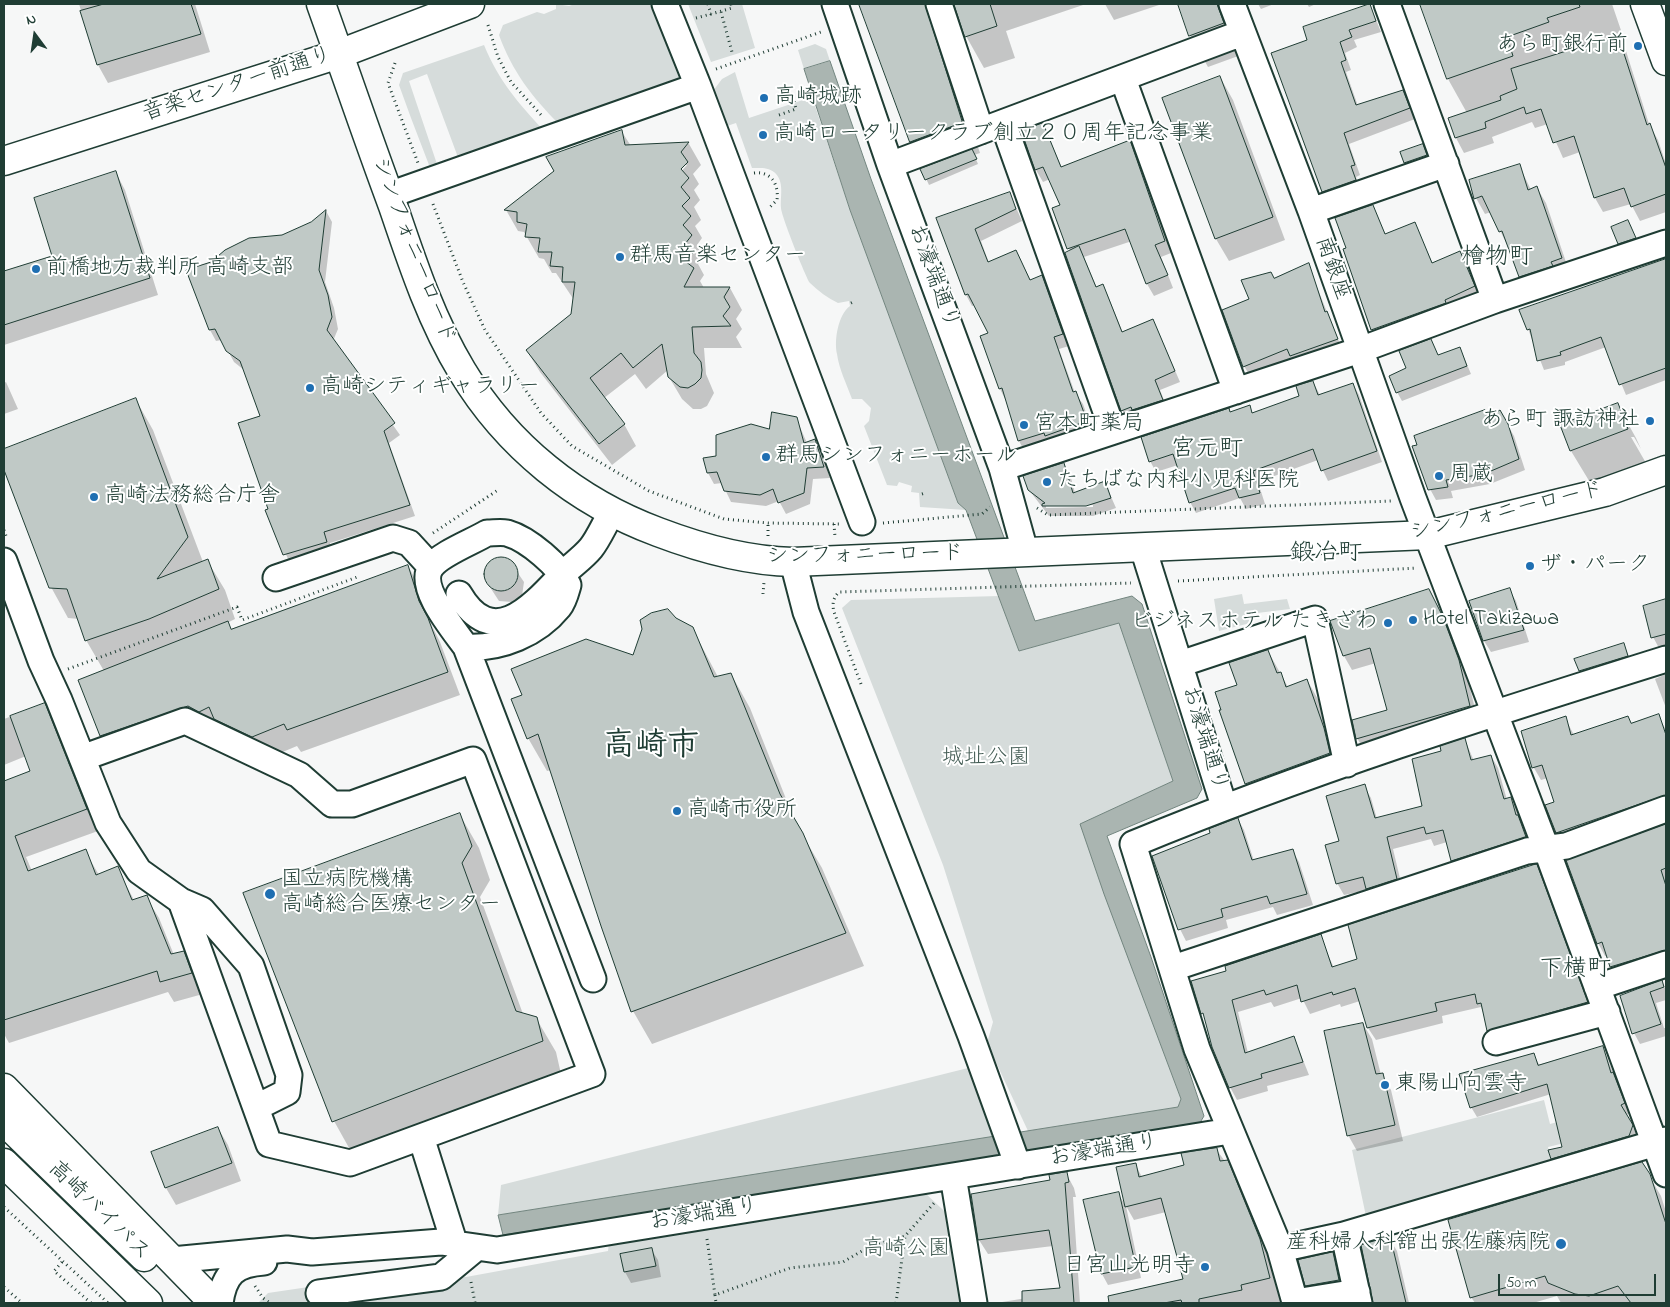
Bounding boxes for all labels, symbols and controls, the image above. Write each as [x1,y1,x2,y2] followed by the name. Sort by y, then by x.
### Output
[24,9,38,31] text: N
[10,10,60,60] north arrow
[1496,33,1628,59] place label: あら町銀行前
[1632,40,1644,52] marker: あら町銀行前
[140,43,336,129] street label: 音楽センター前通り
[774,85,862,111] place label: 高崎城跡
[758,92,770,104] marker: 高崎城跡
[773,122,1213,148] place label: 高崎ロータリークラブ創立２０周年記念事業
[757,129,769,141] marker: 高崎ロータリークラブ創立２０周年記念事業
[364,154,460,348] street label: シンフォニーロード
[901,221,963,333] street label: お濠端通り
[1308,234,1354,304] street label: 南銀座
[630,244,806,270] place label: 群馬音楽センター
[1461,245,1533,273] district label: 檜物町
[614,251,626,263] marker: 群馬音楽センター
[46,256,293,282] place label: 前橋地方裁判所 高崎支部
[30,263,42,275] marker: 前橋地方裁判所 高崎支部
[320,375,540,401] place label: 高崎シティギャラリー
[304,382,316,394] marker: 高崎シティギャラリー
[1481,408,1640,434] place label: あら町 諏訪神社
[1034,412,1144,438] place label: 宮本町薬局
[1644,415,1656,427] marker: あら町 諏訪神社
[1018,419,1030,431] marker: 宮本町薬局
[1171,437,1243,465] district label: 宮元町
[776,444,1018,470] place label: 群馬シンフォニーホール
[760,451,772,463] marker: 群馬シンフォニーホール
[1449,463,1493,489] place label: 周蔵
[1057,469,1299,495] place label: たちばな内科小児科医院
[1433,470,1445,482] marker: 周蔵
[1041,476,1053,488] marker: たちばな内科小児科医院
[1408,478,1606,548] street label: シンフォニーロード
[104,484,280,510] place label: 高崎法務総合庁舎
[88,491,100,503] marker: 高崎法務総合庁舎
[1290,541,1362,569] district label: 鍛冶町
[766,542,964,572] street label: シンフォニーロード
[1540,553,1650,579] place label: ザ・パーク
[1524,560,1536,572] marker: ザ・パーク
[1423,607,1559,633] place label: Hotel Takizawa
[1131,610,1378,636] place label: ビジネスホテル たきざわ
[1407,614,1419,626] marker: Hotel Takizawa
[1382,617,1394,629] marker: ビジネスホテル たきざわ
[1174,683,1232,795] street label: お濠端通り
[603,730,699,768] district label: 高崎市
[942,746,1030,772] park label: 城址公園
[687,798,797,824] place label: 高崎市役所
[671,805,683,817] marker: 高崎市役所
[281,868,501,919] place label: 国立病院機構 高崎総合医療センター
[263,887,277,901] marker: 国立病院機構 高崎総合医療センター
[1539,957,1611,985] district label: 下横町
[1395,1072,1527,1098] place label: 東陽山向雲寺
[1379,1079,1391,1091] marker: 東陽山向雲寺
[1048,1130,1160,1174] street label: お濠端通り
[41,1157,155,1267] street label: 高崎バイパス
[648,1194,760,1238] street label: お濠端通り
[1286,1231,1550,1257] place label: 産科婦人科舘出張佐藤病院
[862,1237,950,1263] park label: 高崎公園
[1554,1237,1568,1251] marker: 産科婦人科舘出張佐藤病院
[1063,1254,1195,1280] place label: 日宮山光明寺
[1199,1261,1211,1273] marker: 日宮山光明寺
[1500,1264,1658,1296] scale bar
[1506,1272,1536,1294] text: 50 m

